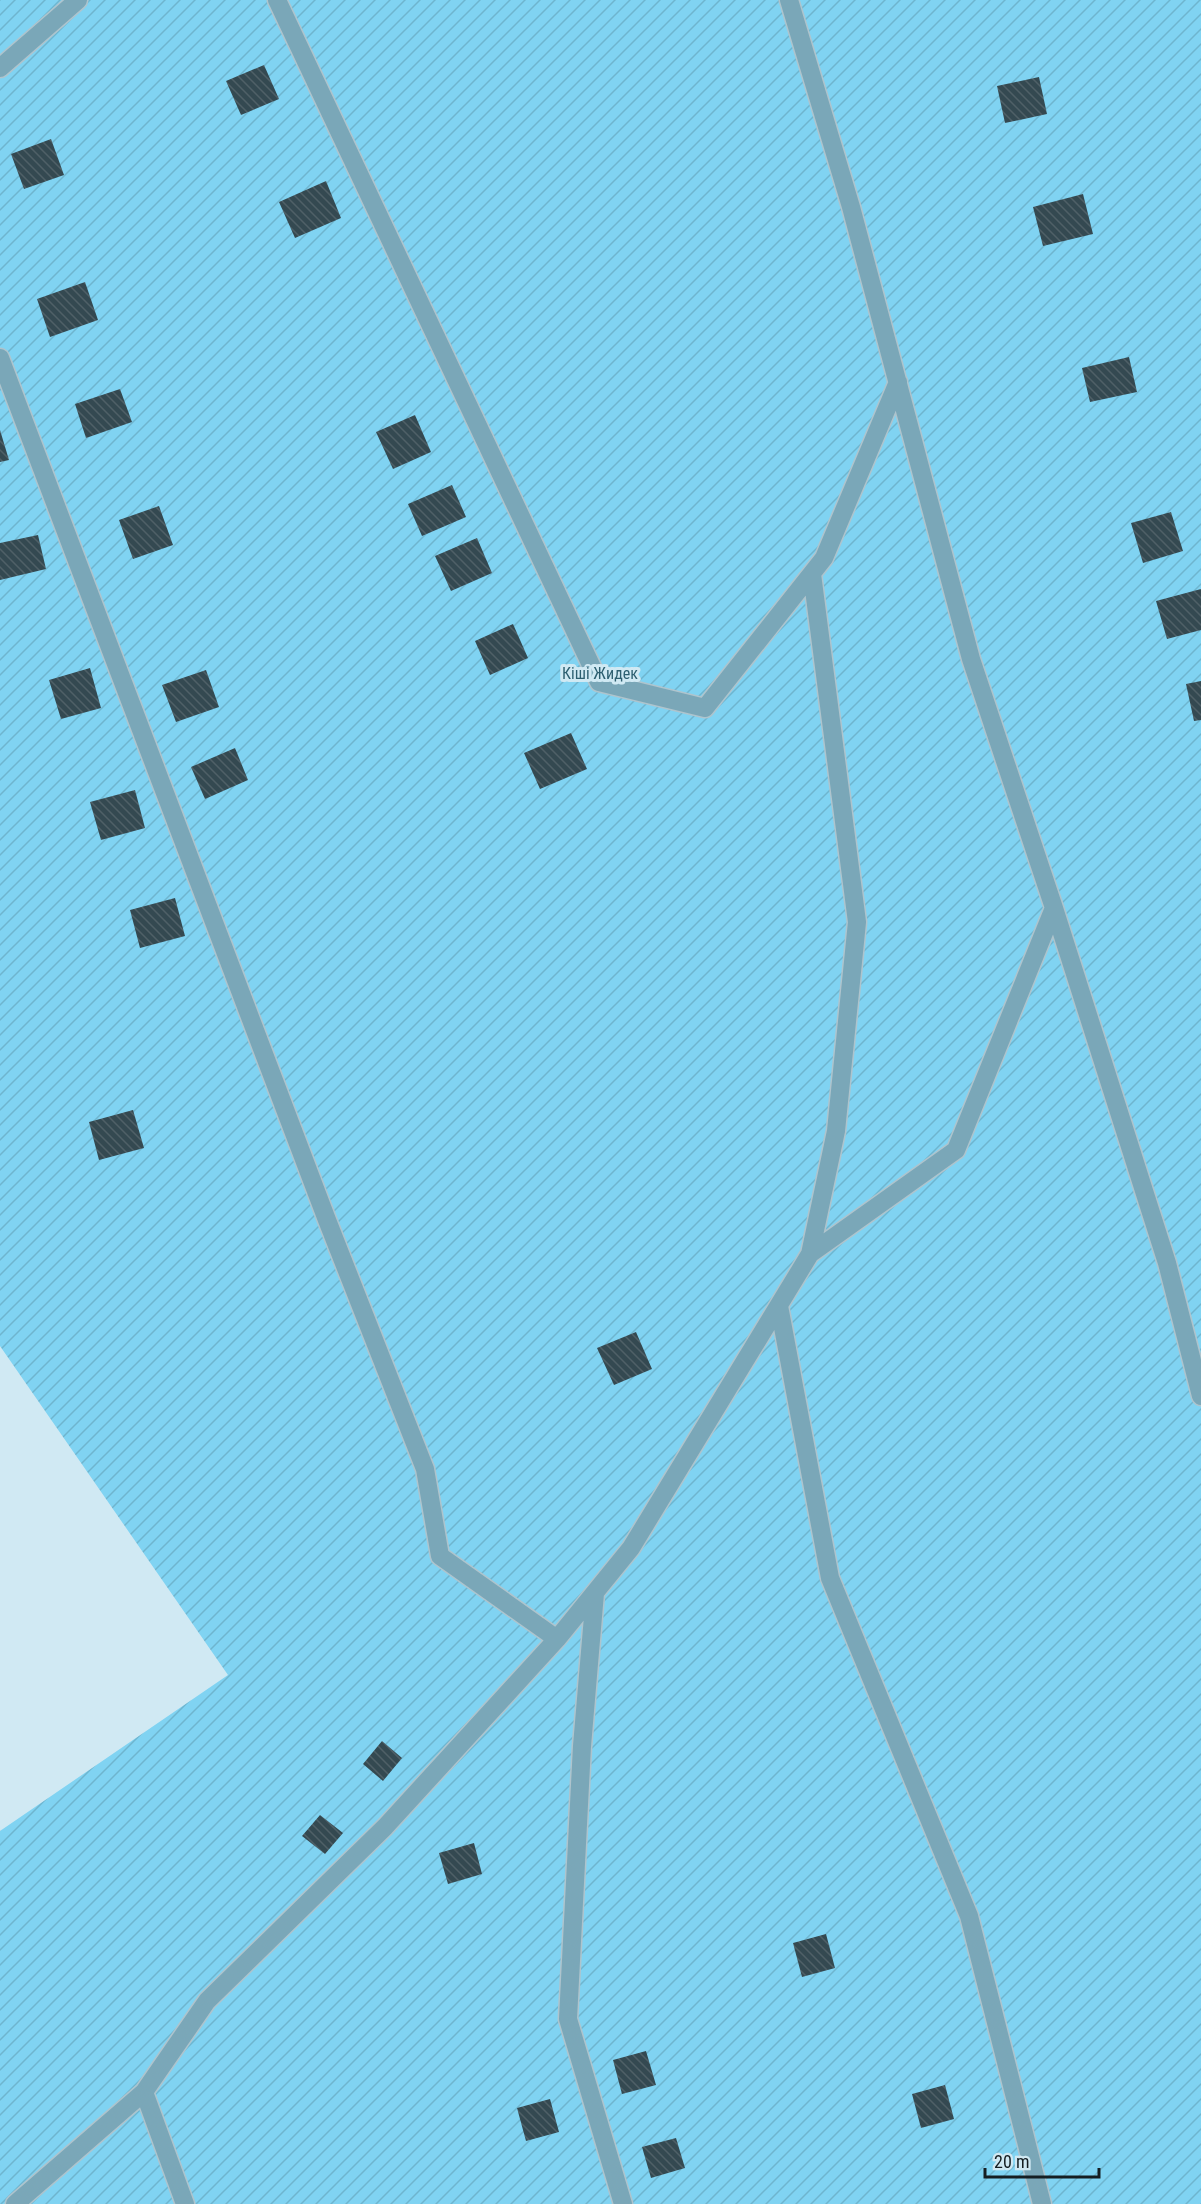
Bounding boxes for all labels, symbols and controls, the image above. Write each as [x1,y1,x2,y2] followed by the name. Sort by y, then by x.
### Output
[562,664,638,683] park label: Кіші Жидек
[985,2141,1099,2179] scale bar
[994,2151,1029,2172] text: 20 m

